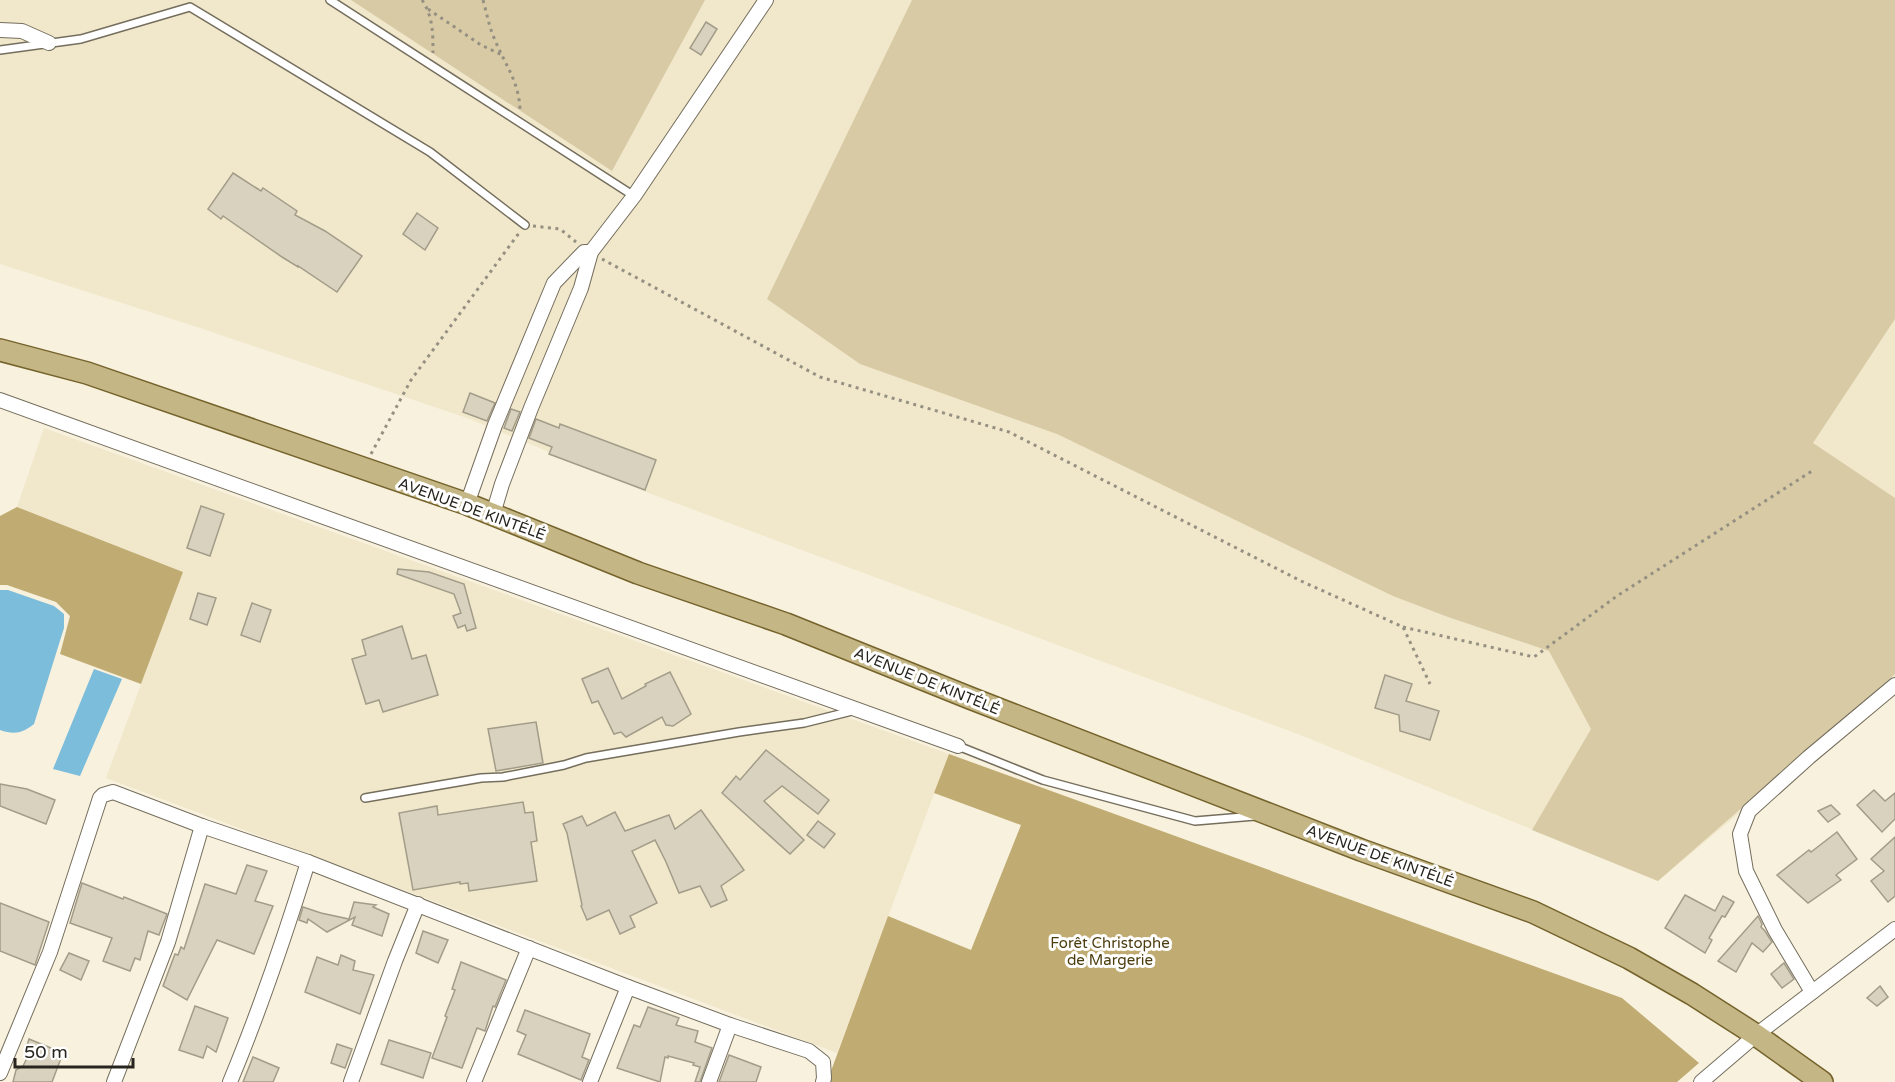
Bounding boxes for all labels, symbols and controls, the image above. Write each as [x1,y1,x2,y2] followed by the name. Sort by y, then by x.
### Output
[396,474,548,544] street label: AVENUE DE KINTÉLÉ
[852,644,1002,718] street label: AVENUE DE KINTÉLÉ
[1304,821,1456,891] street label: AVENUE DE KINTÉLÉ
[1050,934,1170,969] park label: Forêt Christophe de Margerie
[15,1031,134,1069] scale bar
[24,1041,68,1063] text: 50 m

